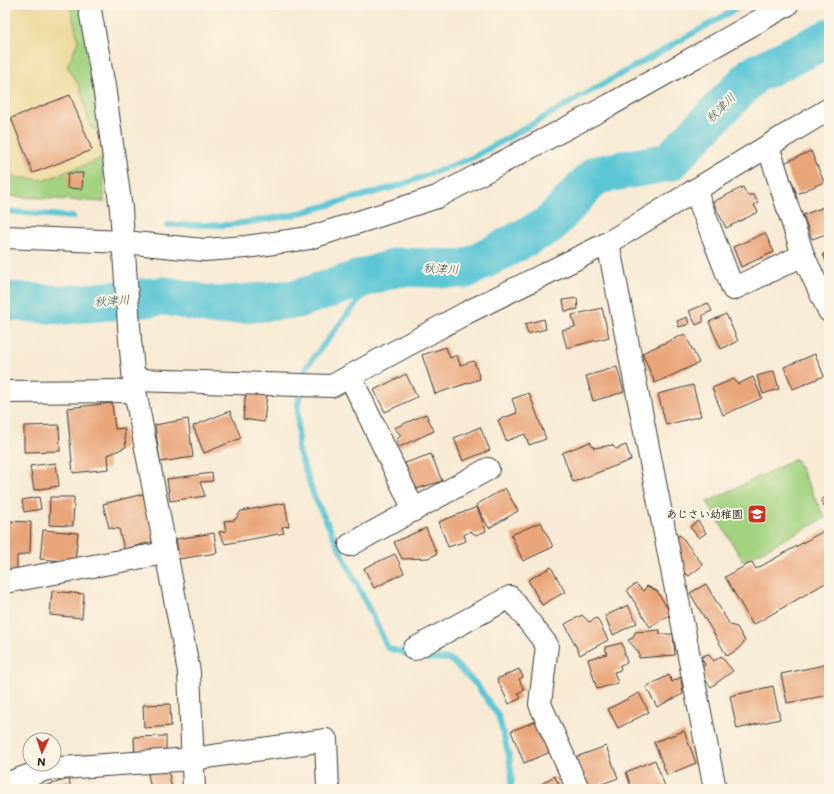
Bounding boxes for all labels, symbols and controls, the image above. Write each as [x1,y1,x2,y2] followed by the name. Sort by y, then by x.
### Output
[702,89,739,126] water label: 秋津川
[423,259,459,277] water label: 秋津川
[93,290,131,310] water label: 秋津川
[746,503,768,525] school or university icon: あじさい幼稚園
[666,506,743,521] place label: あじさい幼稚園
[22,732,62,772] north arrow
[37,755,46,770] text: N

